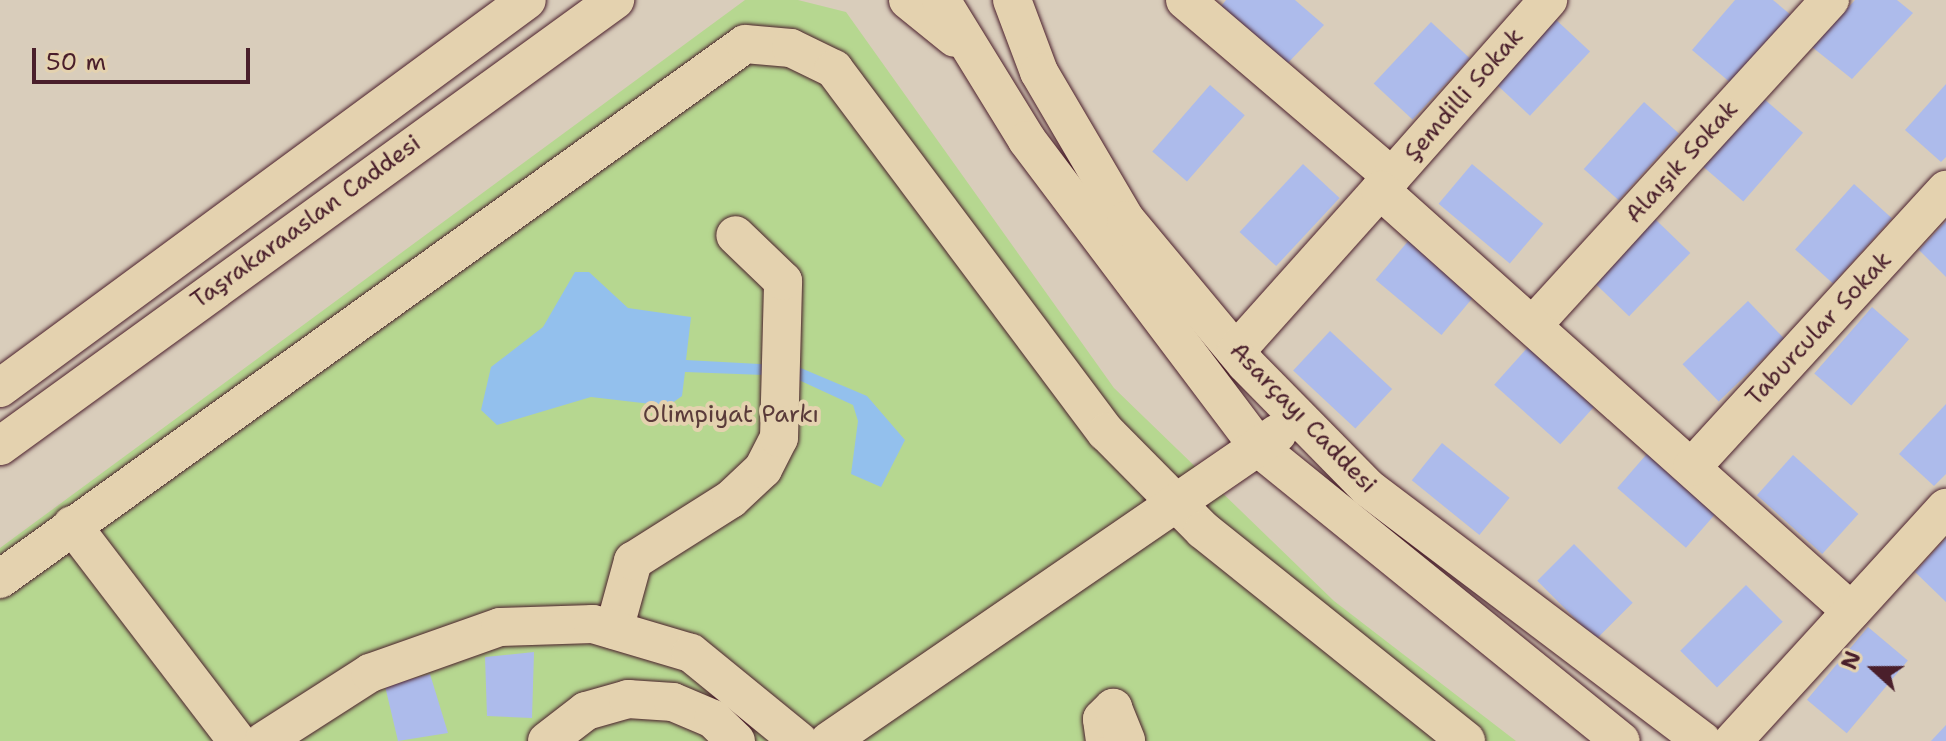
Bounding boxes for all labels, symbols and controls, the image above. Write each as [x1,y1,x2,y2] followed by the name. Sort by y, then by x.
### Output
[1398,23,1530,167] street label: Şemdilli Sokak
[36,32,254,82] scale bar
[46,46,106,78] text: 50 m
[1620,95,1744,229] street label: Alaışık Sokak
[185,129,427,315] street label: Taşrakaraaslan Caddesi
[1740,246,1898,412] street label: Taburcular Sokak
[1224,337,1382,499] street label: Asarçayı Caddesi
[643,401,819,429] park label: Olimpiyat Parkı
[1834,629,1914,709] north arrow
[1834,647,1868,674] text: N

